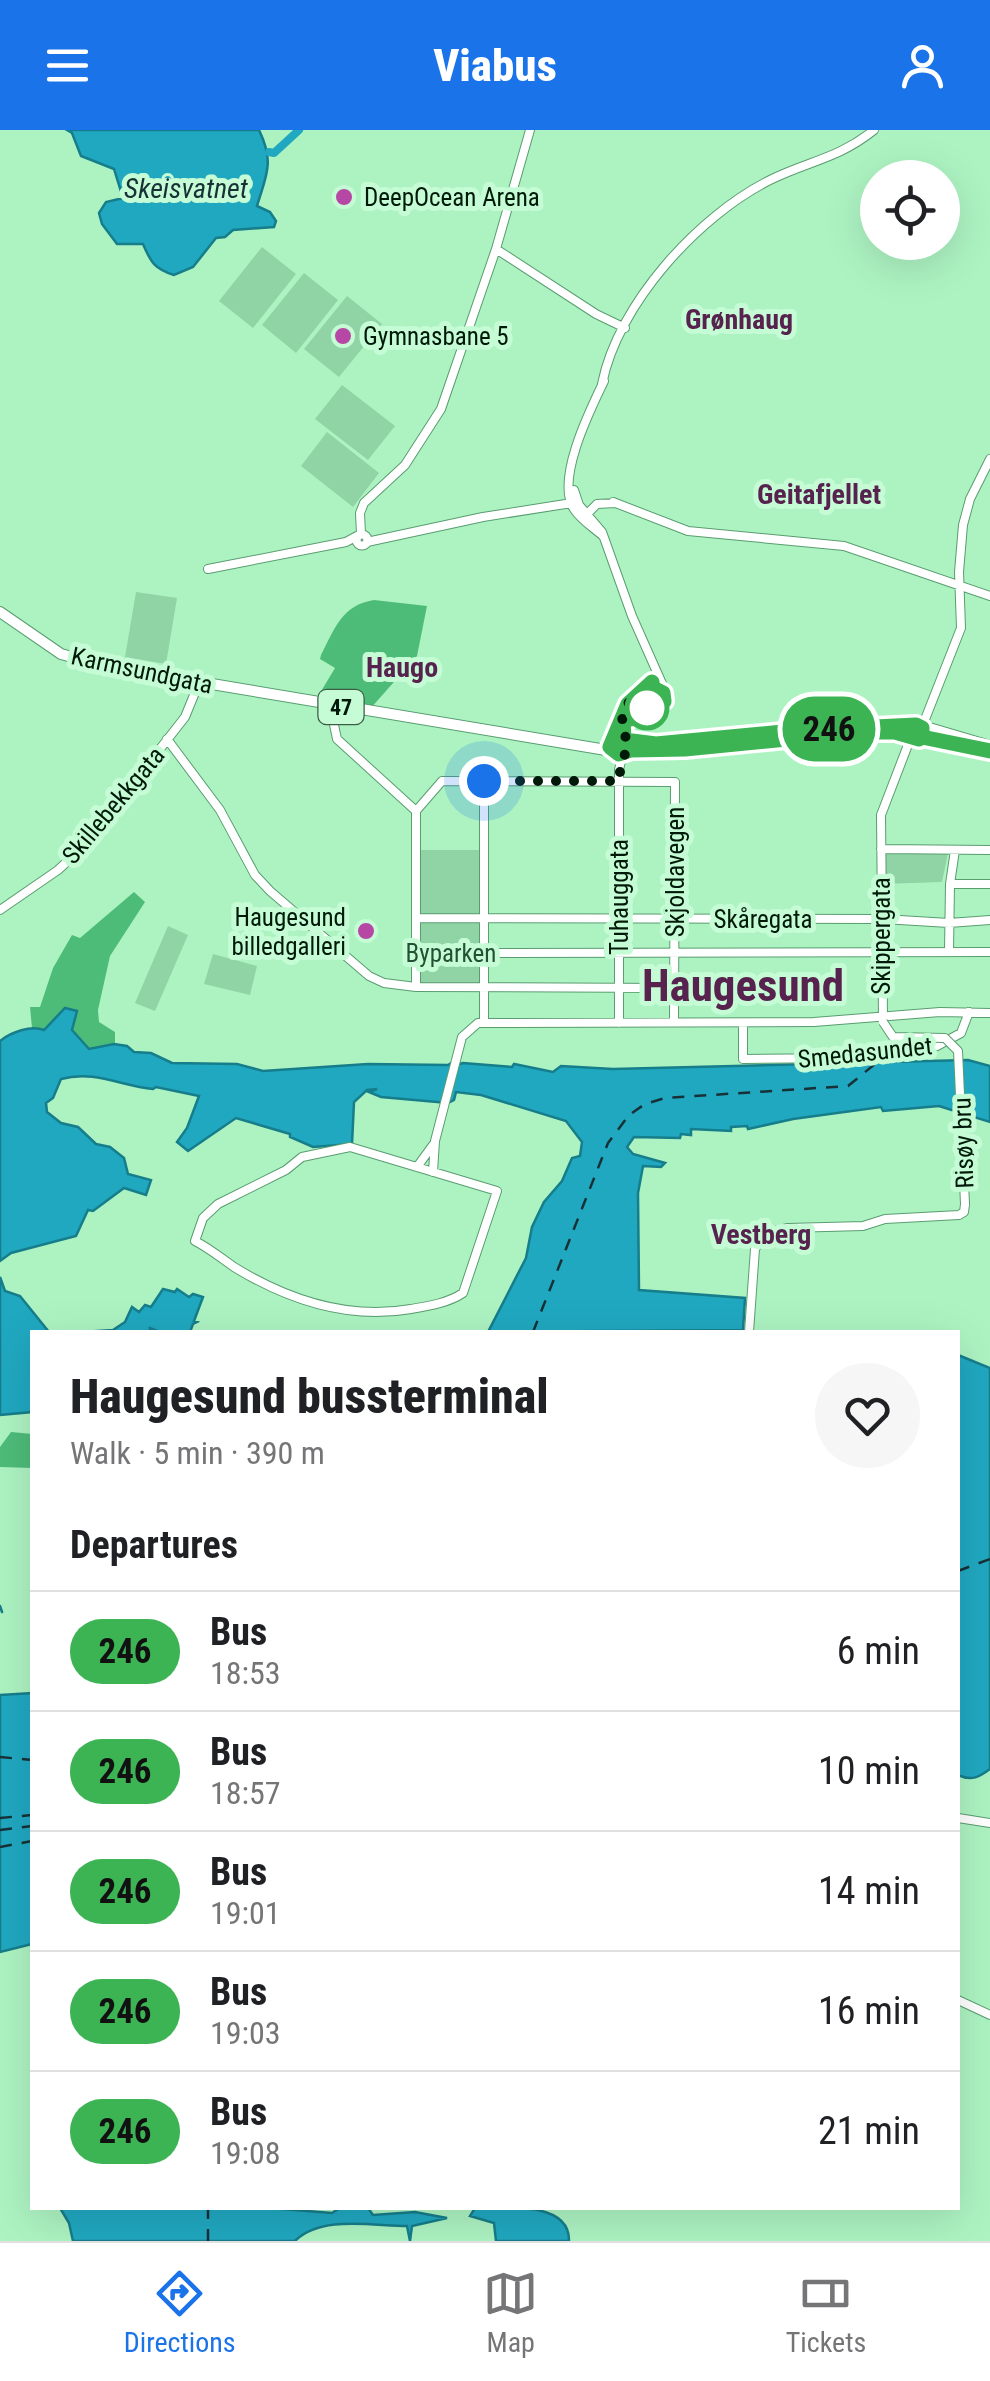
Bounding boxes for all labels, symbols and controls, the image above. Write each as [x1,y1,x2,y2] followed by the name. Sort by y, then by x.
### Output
[40,38,95,93] icon: menu
[895,38,950,93] icon: person
[433,39,557,92] text: Viabus
[860,160,960,260] map controls
[860,160,960,260] button: locate
[124,172,249,205] water label: Skeisvatnet
[364,183,540,212] place label: DeepOcean Arena
[333,186,355,208] marker: DeepOcean Arena
[685,303,793,336] district label: Grønhaug
[363,322,509,351] place label: Gymnasbane 5
[332,325,354,347] marker: Gymnasbane 5
[757,478,881,511] district label: Geitafjellet
[69,641,215,700] street label: Karmsundgata
[366,651,438,684] district label: Haugo
[626,687,668,729] unlabelled marker
[318,690,364,724] road number: 47
[772,696,886,762] line badge: 246
[802,709,856,750] text: 246
[56,741,171,869] street label: Skillebekkgata
[459,756,509,806] your location
[661,807,690,937] street label: Skjoldavegen
[605,839,634,955] street label: Tuhauggata
[867,877,896,995] street label: Skippergata
[231,903,346,961] place label: Haugesund billedgalleri
[714,905,813,934] street label: Skåregata
[355,920,377,942] marker: Haugesund billedgalleri
[406,939,496,968] park label: Byparken
[642,959,844,1012] district label: Haugesund
[796,1031,934,1074] street label: Smedasundet
[947,1097,980,1189] street label: Risøy bru
[711,1218,811,1251] district label: Vestberg
[815,1363,920,1468] button: heart
[70,1368,549,1425] text: Haugesund bussterminal
[70,1434,325,1472] text: Walk · 5 min · 390 m
[70,1523,238,1567] text: Departures
[210,1610,267,1654] text: Bus
[837,1629,920,1673] text: 6 min
[98,1631,152,1672] text: 246
[210,1654,281,1692] text: 18:53
[210,1730,267,1774] text: Bus
[818,1749,920,1793] text: 10 min
[98,1751,152,1792] text: 246
[210,1774,281,1812] text: 18:57
[210,1850,267,1894] text: Bus
[818,1869,920,1913] text: 14 min
[98,1871,152,1912] text: 246
[210,1894,281,1932] text: 19:01
[210,1970,267,2014] text: Bus
[818,1989,920,2033] text: 16 min
[98,1991,152,2032] text: 246
[210,2014,281,2052] text: 19:03
[210,2090,267,2134] text: Bus
[818,2109,920,2153] text: 21 min
[98,2111,152,2152] text: 246
[210,2134,281,2172] text: 19:08
[124,2266,236,2359] tab: Directions
[483,2266,538,2359] tab: Map
[786,2266,866,2359] tab: Tickets

